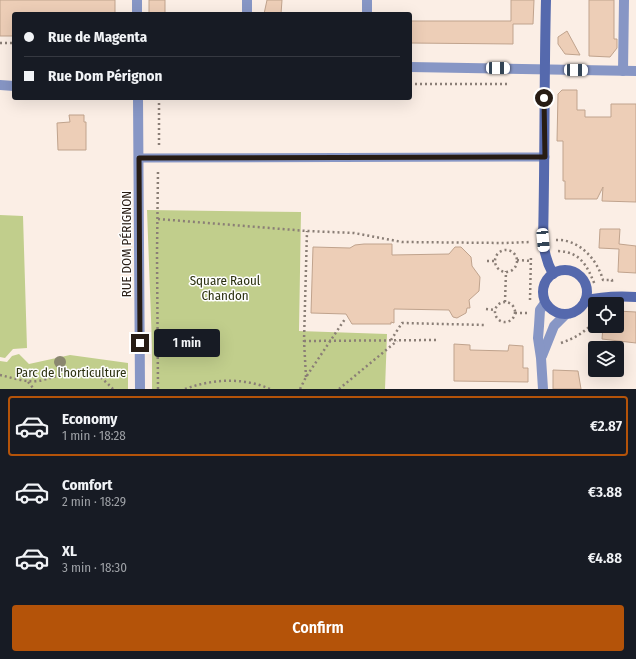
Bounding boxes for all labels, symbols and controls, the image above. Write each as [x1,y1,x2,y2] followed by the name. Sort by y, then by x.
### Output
[48,28,147,46] text: Rue de Magenta
[486,62,510,74] car
[564,64,588,76] car
[48,67,162,85] text: Rue Dom Pérignon
[535,89,553,107] route start
[119,191,134,297] street label: RUE DOM PÉRIGNON
[536,228,550,252] car
[190,273,261,303] park label: Square Raoul Chandon
[588,297,624,377] map controls
[588,297,624,333] button: locate
[154,329,220,357] callout: 1 min
[131,334,149,352] route end
[173,335,201,350] text: 1 min
[588,341,624,377] button: layers
[16,365,126,380] park label: Parc de l'horticulture
[14,408,50,444] icon: car
[62,410,117,428] text: Economy
[590,417,622,435] text: €2.87
[62,428,126,443] text: 1 min · 18:28
[14,474,50,510] icon: car
[62,476,113,494] text: Comfort
[588,483,622,501] text: €3.88
[62,494,126,509] text: 2 min · 18:29
[14,540,50,576] icon: car
[62,542,77,560] text: XL
[588,549,622,567] text: €4.88
[62,560,127,575] text: 3 min · 18:30
[12,605,624,651] button: Confirm

